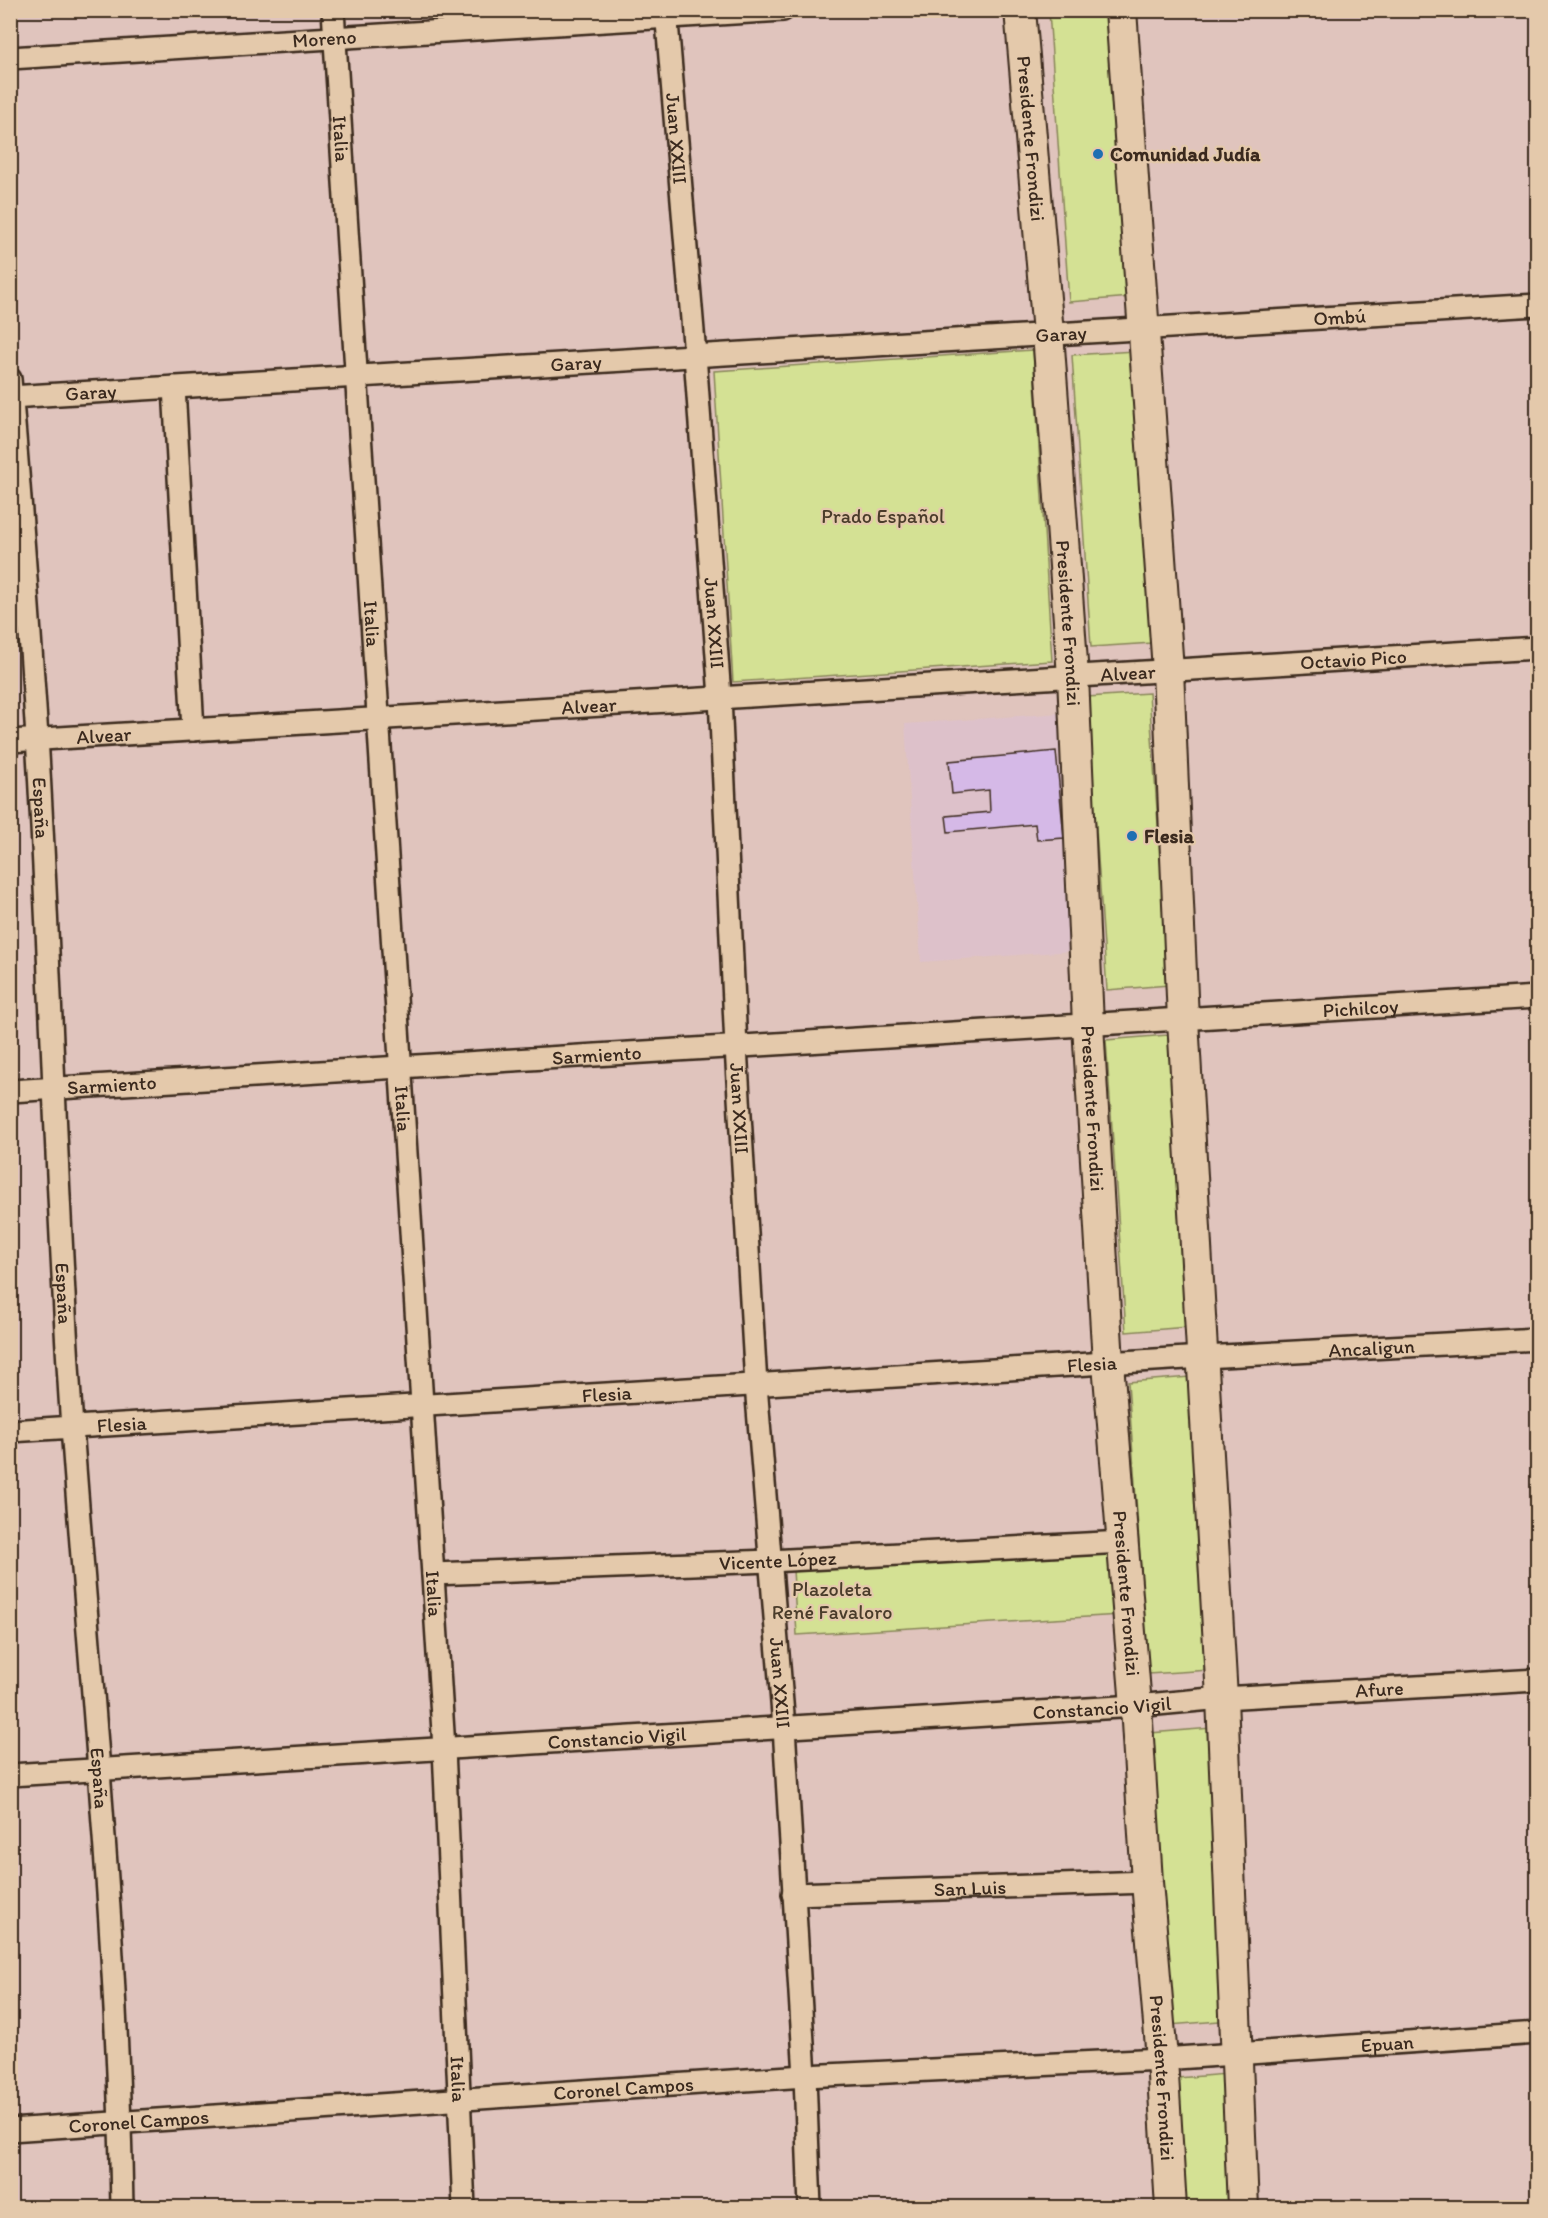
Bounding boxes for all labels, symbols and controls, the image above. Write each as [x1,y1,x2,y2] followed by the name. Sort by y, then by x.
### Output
[292,25,357,52] street label: Moreno
[1012,55,1050,222] street label: Presidente Frondizi
[661,92,693,185] street label: Juan XXIII
[328,115,355,163] street label: Italia
[1110,142,1261,166] place label: Comunidad Judía
[1091,147,1105,161] marker: Comunidad Judía
[1313,303,1367,331] street label: Ombú
[1035,320,1088,347] street label: Garay
[550,349,603,376] street label: Garay
[64,379,118,406] street label: Garay
[821,504,945,528] park label: Prado Español
[1051,539,1086,706] street label: Presidente Frondizi
[699,577,730,670] street label: Juan XXIII
[359,600,386,648] street label: Italia
[1299,644,1408,674] street label: Octavio Pico
[1100,659,1156,687] street label: Alvear
[561,692,617,719] street label: Alvear
[76,722,132,749] street label: Alvear
[27,777,55,839] street label: España
[1144,824,1194,848] place label: Flesia
[1125,829,1139,843] marker: Flesia
[1322,994,1400,1022] street label: Pichilcoy
[1076,1025,1110,1192] street label: Presidente Frondizi
[551,1040,642,1070] street label: Sarmiento
[725,1062,754,1155] street label: Juan XXIII
[66,1070,157,1099] street label: Sarmiento
[390,1085,417,1133] street label: Italia
[50,1262,77,1325] street label: España
[1328,1334,1416,1362] street label: Ancaligun
[1066,1350,1118,1377] street label: Flesia
[581,1380,633,1408] street label: Flesia
[96,1411,148,1438] street label: Flesia
[1108,1509,1146,1677] street label: Presidente Frondizi
[718,1545,837,1575] street label: Vicente López
[421,1570,448,1618] street label: Italia
[772,1577,892,1624] park label: Plazoleta René Favaloro
[765,1636,796,1729] street label: Juan XXIII
[1354,1676,1404,1702] street label: Afure
[1032,1691,1173,1724] street label: Constancio Vigil
[547,1722,687,1754] street label: Constancio Vigil
[85,1746,114,1810] street label: España
[933,1875,1007,1901] street label: San Luis
[1145,1994,1180,2162] street label: Presidente Frondizi
[1360,2030,1415,2057] street label: Epuan
[445,2055,471,2104] street label: Italia
[552,2072,695,2105] street label: Coronel Campos
[68,2105,210,2138] street label: Coronel Campos

